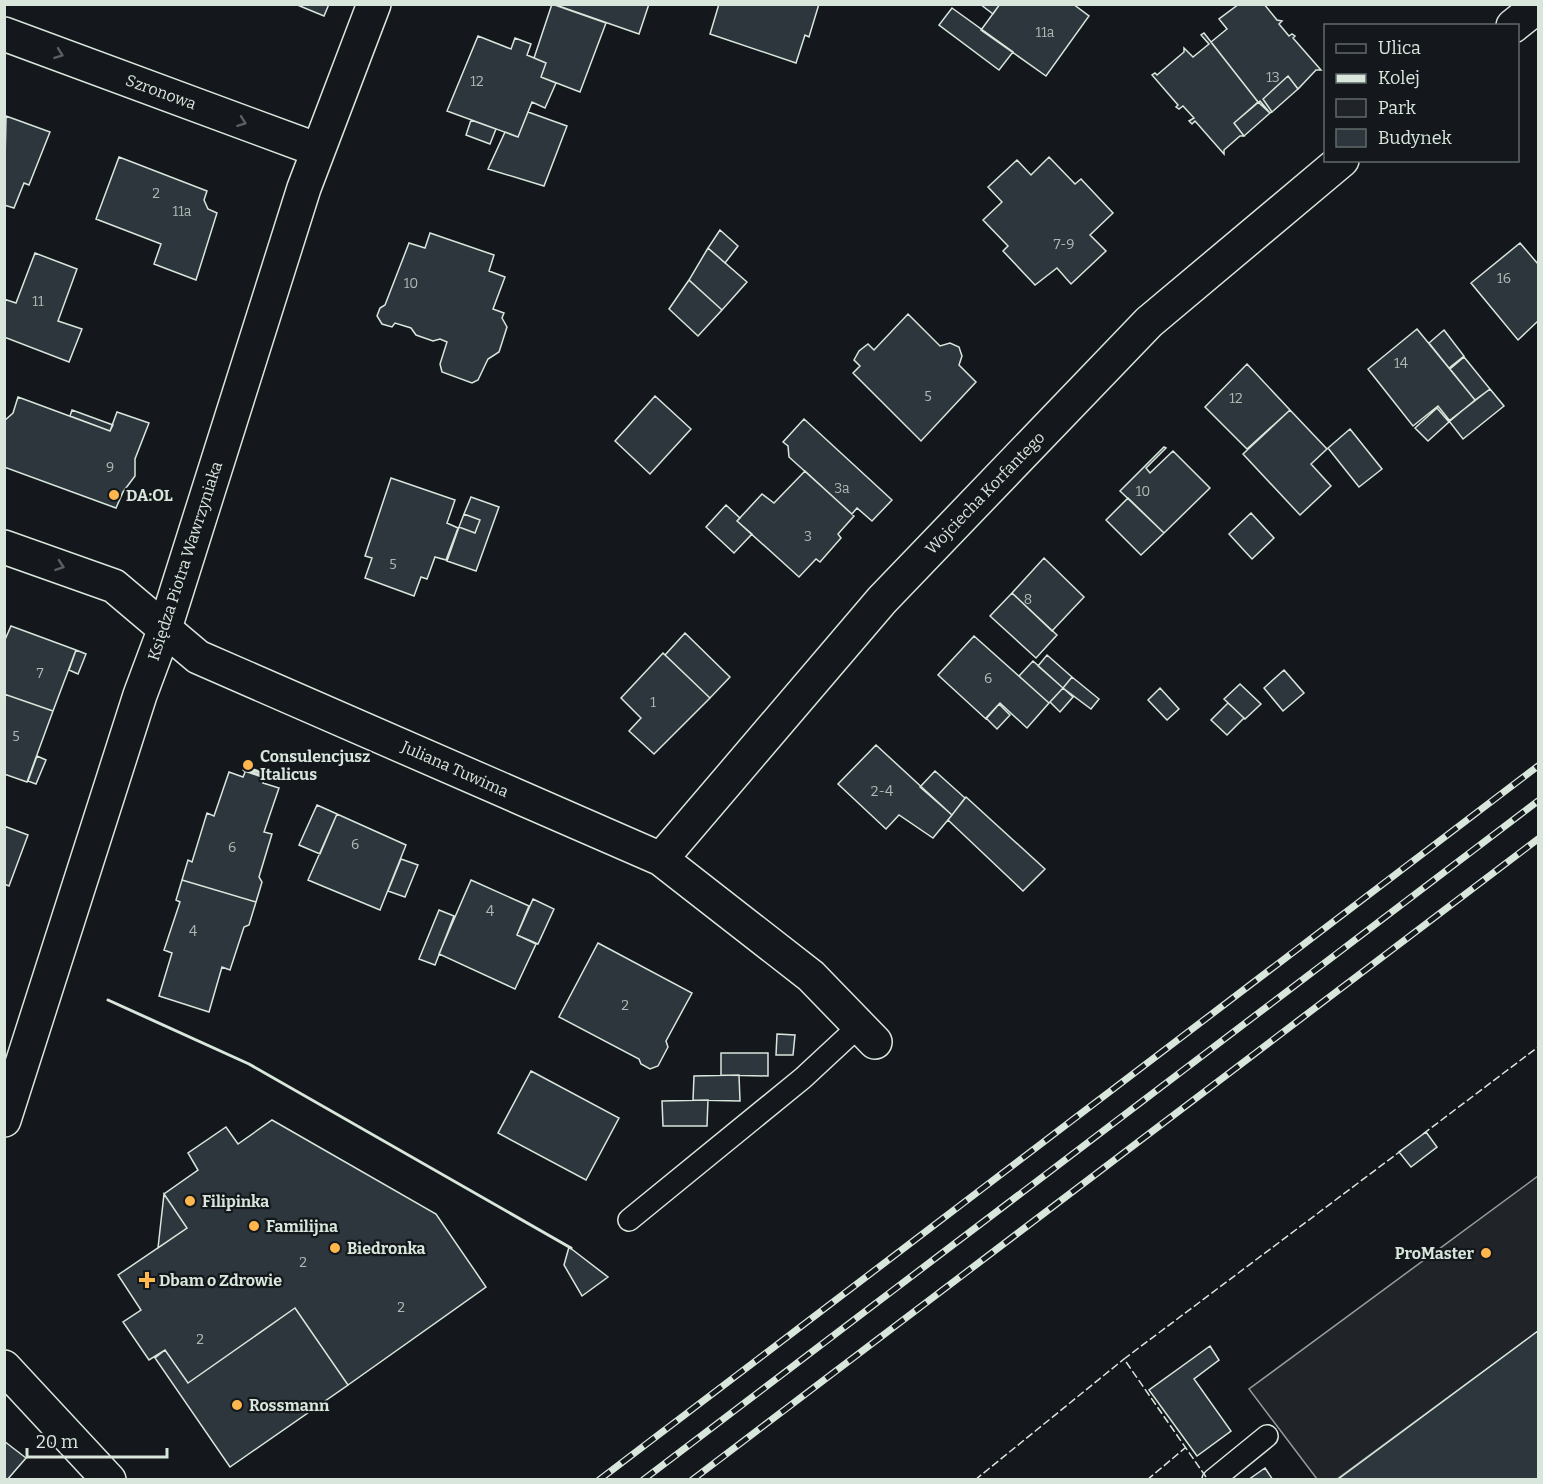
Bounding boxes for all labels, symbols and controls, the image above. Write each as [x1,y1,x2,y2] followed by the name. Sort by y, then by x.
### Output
[1035,24,1055,41] house number: 11a
[1324,24,1519,162] legend
[1378,37,1421,59] text: Ulica
[54,47,64,60] one-way arrow
[1378,67,1420,89] text: Kolej
[1266,69,1280,86] house number: 13
[123,71,199,114] street label: Szronowa
[470,73,484,90] house number: 12
[1378,97,1417,119] text: Park
[236,115,247,127] one-way arrow
[1378,127,1453,149] text: Budynek
[152,185,160,202] house number: 2
[172,203,192,220] house number: 11a
[1054,236,1074,253] house number: 7-9
[1497,270,1511,287] house number: 16
[404,275,418,292] house number: 10
[32,293,44,310] house number: 11
[1394,355,1408,372] house number: 14
[924,388,932,405] house number: 5
[1229,390,1243,407] house number: 12
[921,428,1049,558] street label: Wojciecha Korfantego
[106,459,114,476] house number: 9
[144,459,226,663] street label: Księdza Piotra Wawrzyniaka
[834,480,850,497] house number: 3a
[1136,483,1150,500] house number: 10
[126,486,173,505] place label: DA:OL
[107,488,121,502] marker: DA:OL
[804,528,812,545] house number: 3
[389,556,397,573] house number: 5
[54,559,65,572] one-way arrow
[1024,591,1032,608] house number: 8
[36,665,44,682] house number: 7
[984,670,992,687] house number: 6
[650,694,656,711] house number: 1
[12,728,20,745] house number: 5
[398,736,512,801] street label: Juliana Tuwima
[260,747,370,784] place label: Consulencjusz Italicus
[241,758,255,772] marker: Consulencjusz Italicus
[871,783,893,800] house number: 2-4
[351,836,359,853] house number: 6
[228,839,236,856] house number: 6
[486,903,494,920] house number: 4
[189,923,197,940] house number: 4
[621,997,629,1014] house number: 2
[202,1192,269,1211] place label: Filipinka
[183,1194,197,1208] marker: Filipinka
[266,1217,338,1236] place label: Familijna
[247,1219,261,1233] marker: Familijna
[347,1239,426,1258] place label: Biedronka
[328,1241,342,1255] marker: Biedronka
[1395,1244,1474,1263] place label: ProMaster
[1479,1246,1493,1260] marker: ProMaster
[299,1254,307,1271] house number: 2
[159,1271,282,1290] place label: Dbam o Zdrowie
[140,1273,154,1287] marker: Dbam o Zdrowie
[397,1299,405,1316] house number: 2
[196,1331,204,1348] house number: 2
[249,1396,330,1415] place label: Rossmann
[230,1398,244,1412] marker: Rossmann
[27,1421,166,1459] scale bar
[36,1431,78,1453] text: 20 m

